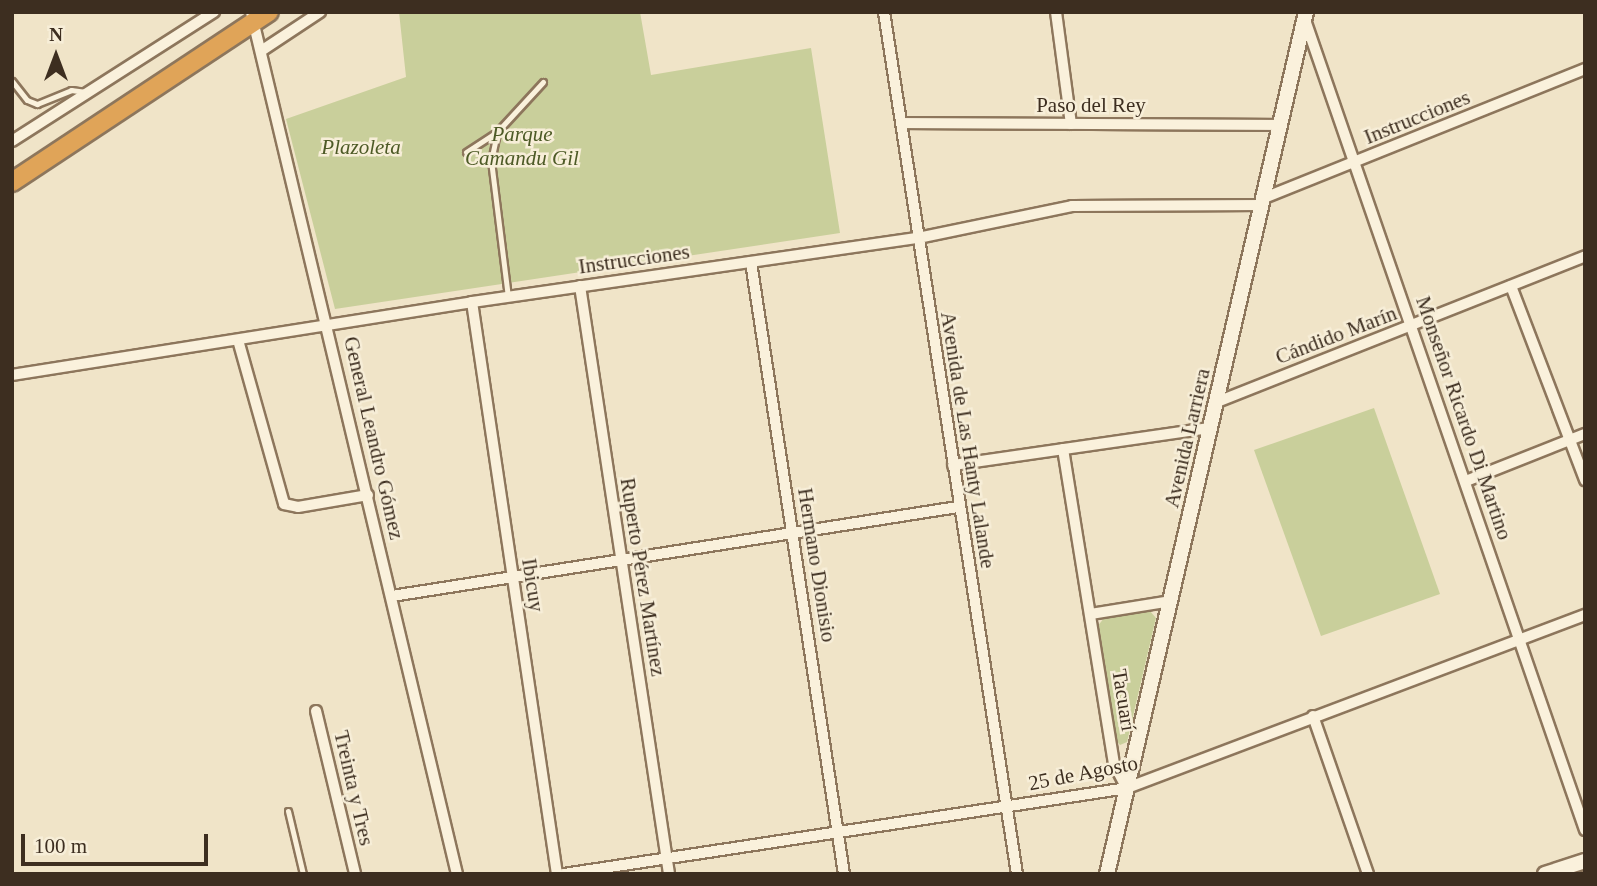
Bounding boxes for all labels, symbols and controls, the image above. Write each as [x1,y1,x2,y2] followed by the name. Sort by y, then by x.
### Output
[21,21,91,91] north arrow
[49,24,63,45] text: N
[1360,84,1474,150] street label: Instrucciones
[1036,92,1146,118] street label: Paso del Rey
[465,121,579,171] park label: Parque Camandu Gil
[321,134,401,160] park label: Plazoleta
[577,239,691,279] street label: Instrucciones
[1410,293,1518,543] street label: Monseñor Ricardo Di Martino
[1272,300,1400,370] street label: Cándido Marín
[935,310,1001,570] street label: Avenida de Las Hanty Lalande
[338,334,410,542] street label: General Leandro Gómez
[1159,366,1215,510] street label: Avenida Larriera
[615,476,671,678] street label: Ruperto Pérez Martínez
[792,486,842,644] street label: Hermano Dionisio
[516,557,550,613] street label: Ibicuy
[1107,667,1141,733] street label: Tacuarí
[329,728,379,848] street label: Treinta y Tres
[1026,750,1140,796] street label: 25 de Agosto
[24,820,212,864] scale bar
[34,834,87,858] text: 100 m

